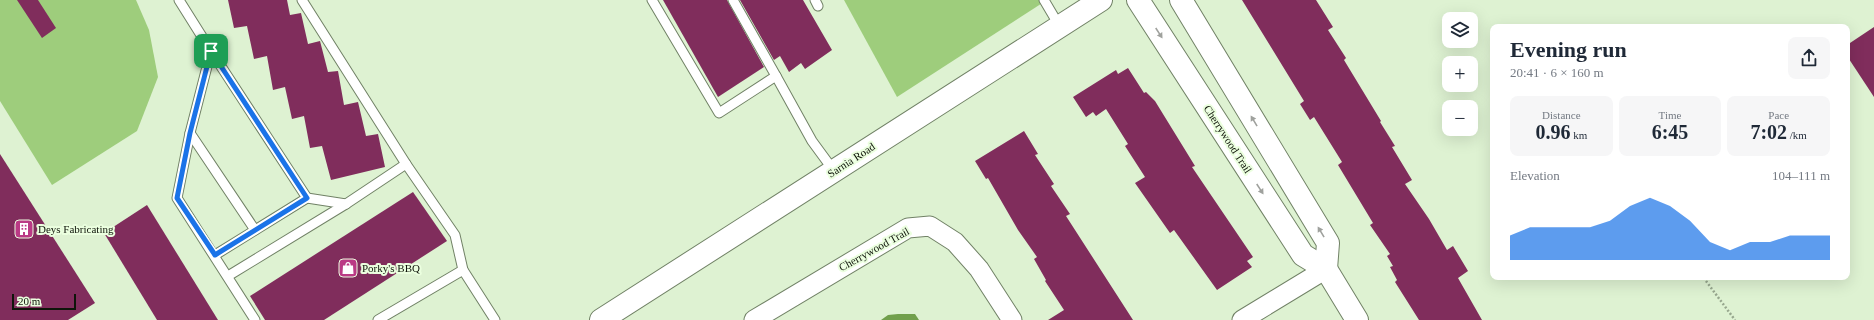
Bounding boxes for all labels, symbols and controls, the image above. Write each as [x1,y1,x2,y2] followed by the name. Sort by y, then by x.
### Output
[1442,12,1478,136] map controls
[1442,12,1478,48] button: layers
[1155,28,1163,38] one-way arrow
[194,34,228,68] pin
[1510,37,1627,62] text: Evening run
[1788,37,1830,79] button: share
[200,40,222,62] icon: arrive
[1442,56,1478,92] button: +
[1510,65,1604,80] text: 20:41 · 6 × 160 m
[1442,100,1478,136] button: −
[1202,103,1254,175] street label: Cherrywood Trail
[1542,109,1581,121] text: Distance
[1659,109,1681,121] text: Time
[1768,109,1789,121] text: Pace
[1250,115,1257,127] one-way arrow
[1535,121,1570,143] text: 0.96
[1652,121,1688,143] text: 6:45
[1750,121,1787,143] text: 7:02
[1570,129,1587,141] text: km
[1787,129,1807,141] text: /km
[825,140,877,180] street label: Sarnia Road
[1510,168,1560,183] text: Elevation
[1772,168,1830,183] text: 104–111 m
[1256,184,1264,194] one-way arrow
[13,218,35,240] building icon: Deys Fabricating
[38,223,114,235] place label: Deys Fabricating
[837,225,911,273] street label: Cherrywood Trail
[1317,227,1325,237] one-way arrow
[337,257,359,279] shop icon: Porky's BBQ
[362,262,420,274] place label: Porky's BBQ
[12,292,76,311] scale bar
[18,295,40,307] text: 20 m

